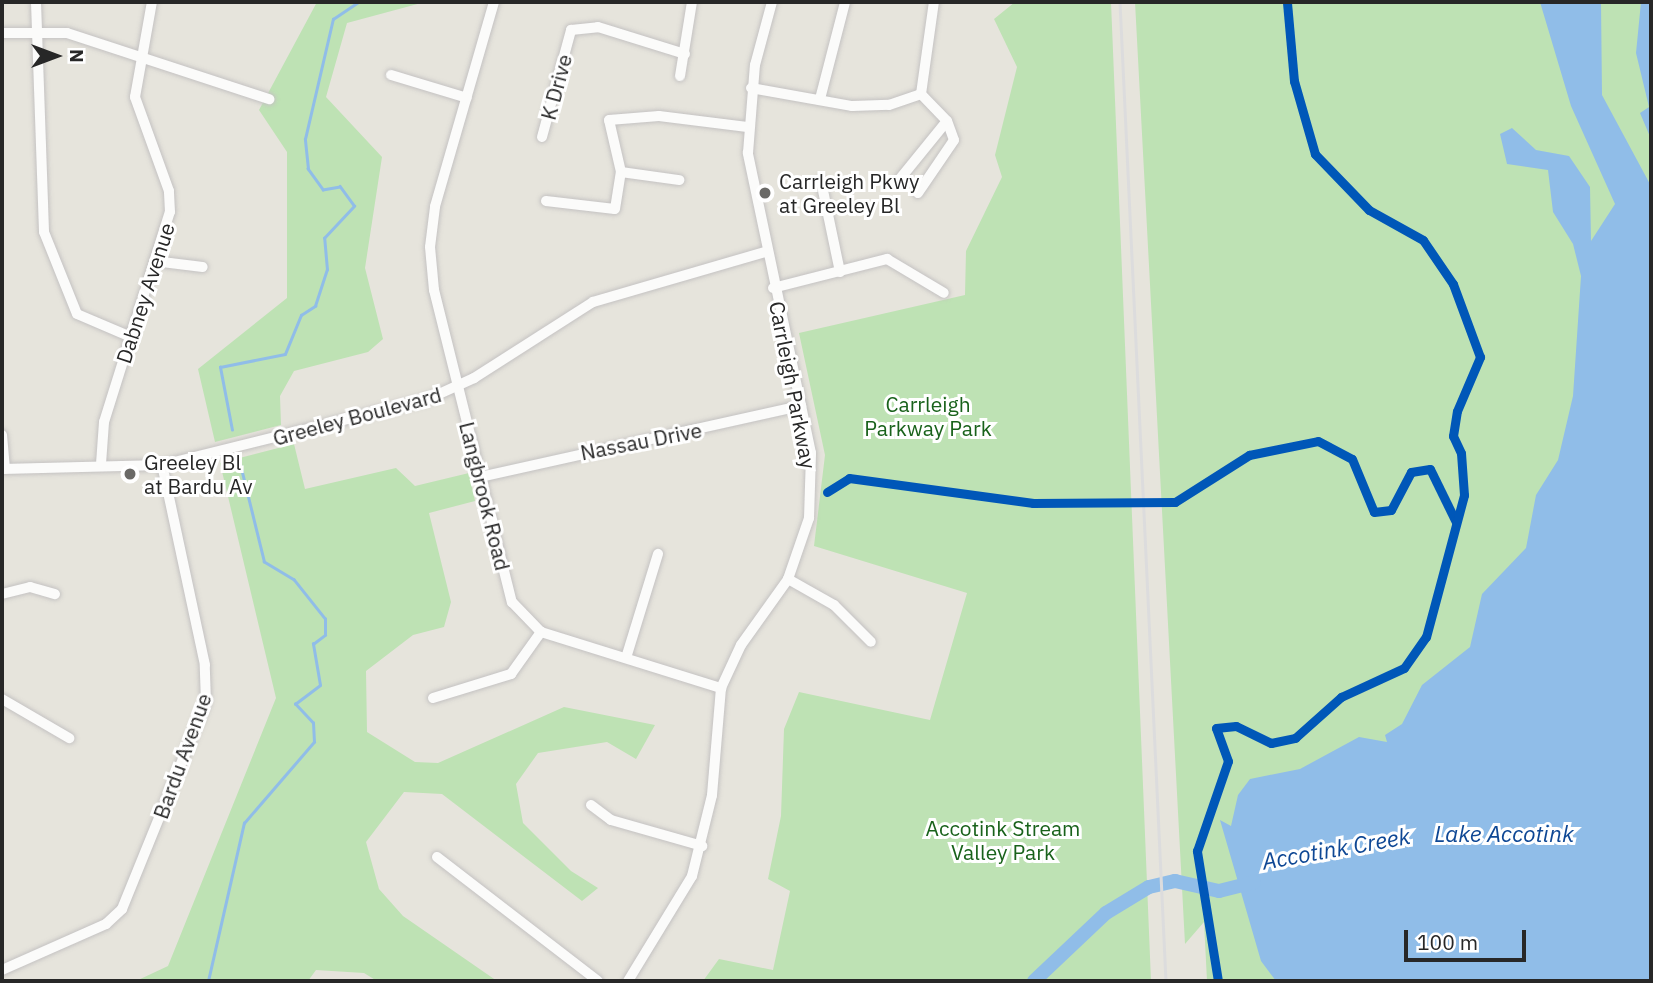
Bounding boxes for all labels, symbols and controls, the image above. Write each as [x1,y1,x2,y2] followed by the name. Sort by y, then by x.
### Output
[21,21,91,91] north arrow
[65,49,89,63] text: N
[535,51,577,123] street label: K Drive
[779,168,920,218] place label: Carrleigh Pkwy at Greeley Bl
[757,185,773,201] marker: Carrleigh Pkwy at Greeley Bl
[110,219,180,367] street label: Dabney Avenue
[764,299,822,471] street label: Carrleigh Parkway
[270,381,444,451] street label: Greeley Boulevard
[864,391,992,441] park label: Carrleigh Parkway Park
[578,417,704,465] street label: Nassau Drive
[454,419,516,573] street label: Langbrook Road
[144,449,252,499] place label: Greeley Bl at Bardu Av
[122,466,138,482] marker: Greeley Bl at Bardu Av
[148,690,216,822] street label: Bardu Avenue
[926,815,1080,865] park label: Accotink Stream Valley Park
[1434,819,1574,847] water label: Lake Accotink
[1260,821,1412,875] water label: Accotink Creek
[1408,916,1530,960] scale bar
[1417,928,1478,956] text: 100 m

